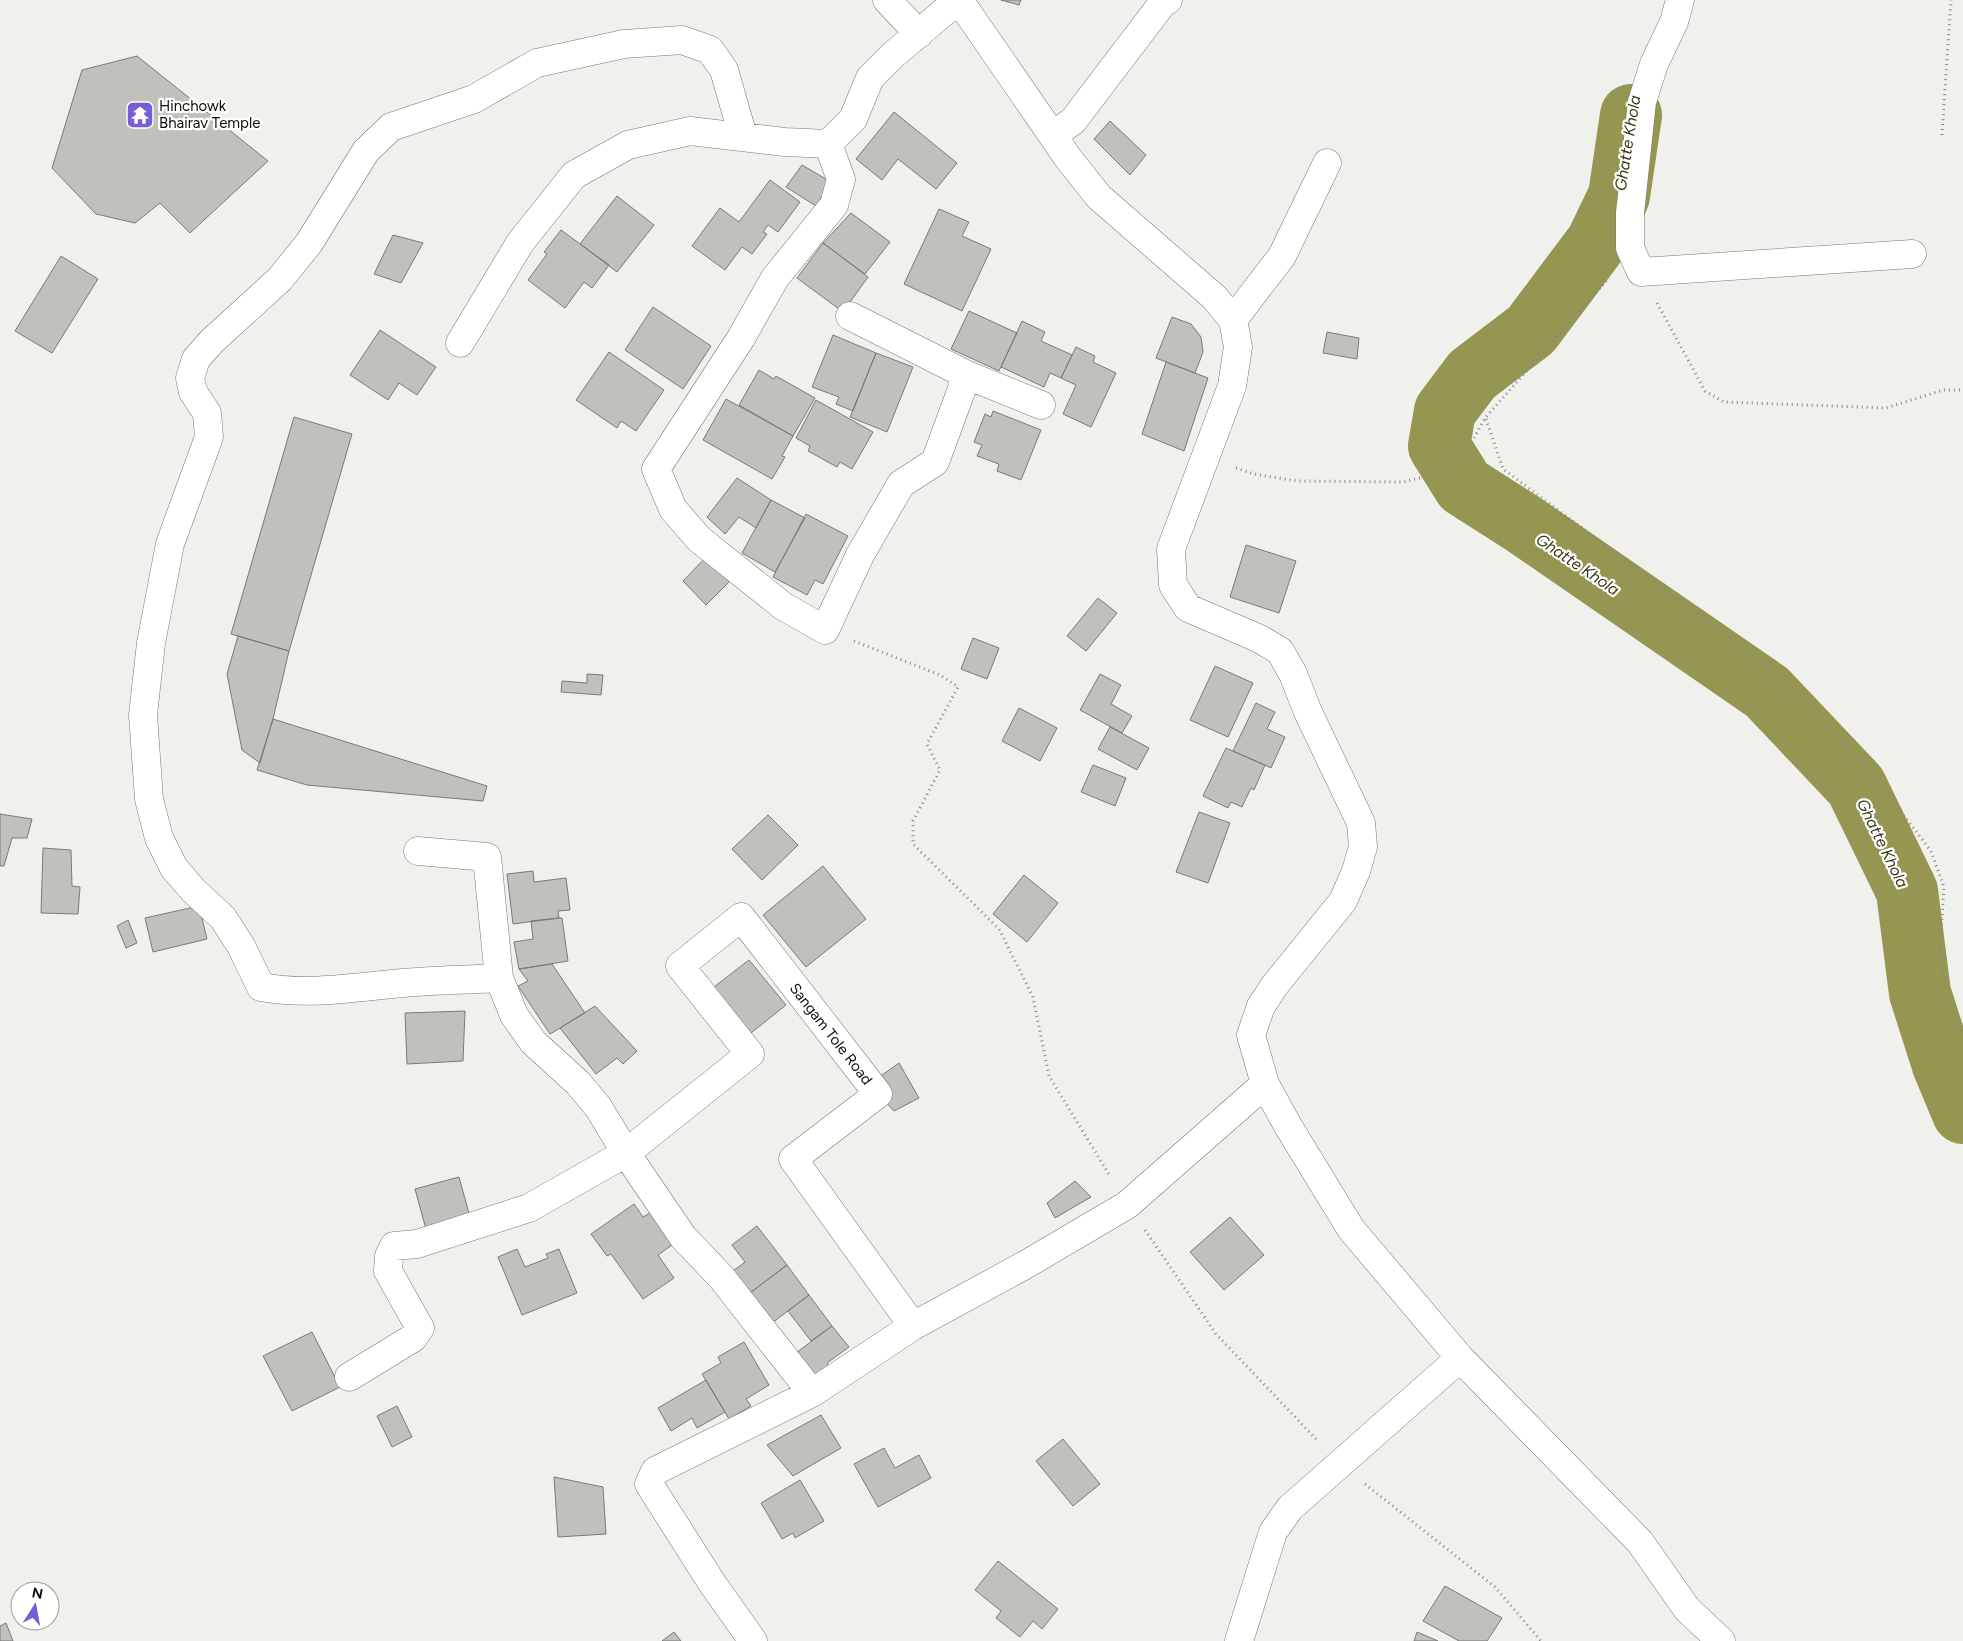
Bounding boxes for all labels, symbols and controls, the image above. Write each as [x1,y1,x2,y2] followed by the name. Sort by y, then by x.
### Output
[1611,94,1644,192] water label: Ghatte Khola
[159,97,260,132] place label: Hinchowk Bhairav Temple
[125,100,155,130] temple icon: Hinchowk Bhairav Temple
[1532,530,1623,599] water label: Ghatte Khola
[1853,796,1912,891] water label: Ghatte Khola
[786,980,876,1088] street label: Sangam Tole Road
[10,1581,60,1631] north arrow
[30,1584,44,1603] text: N

